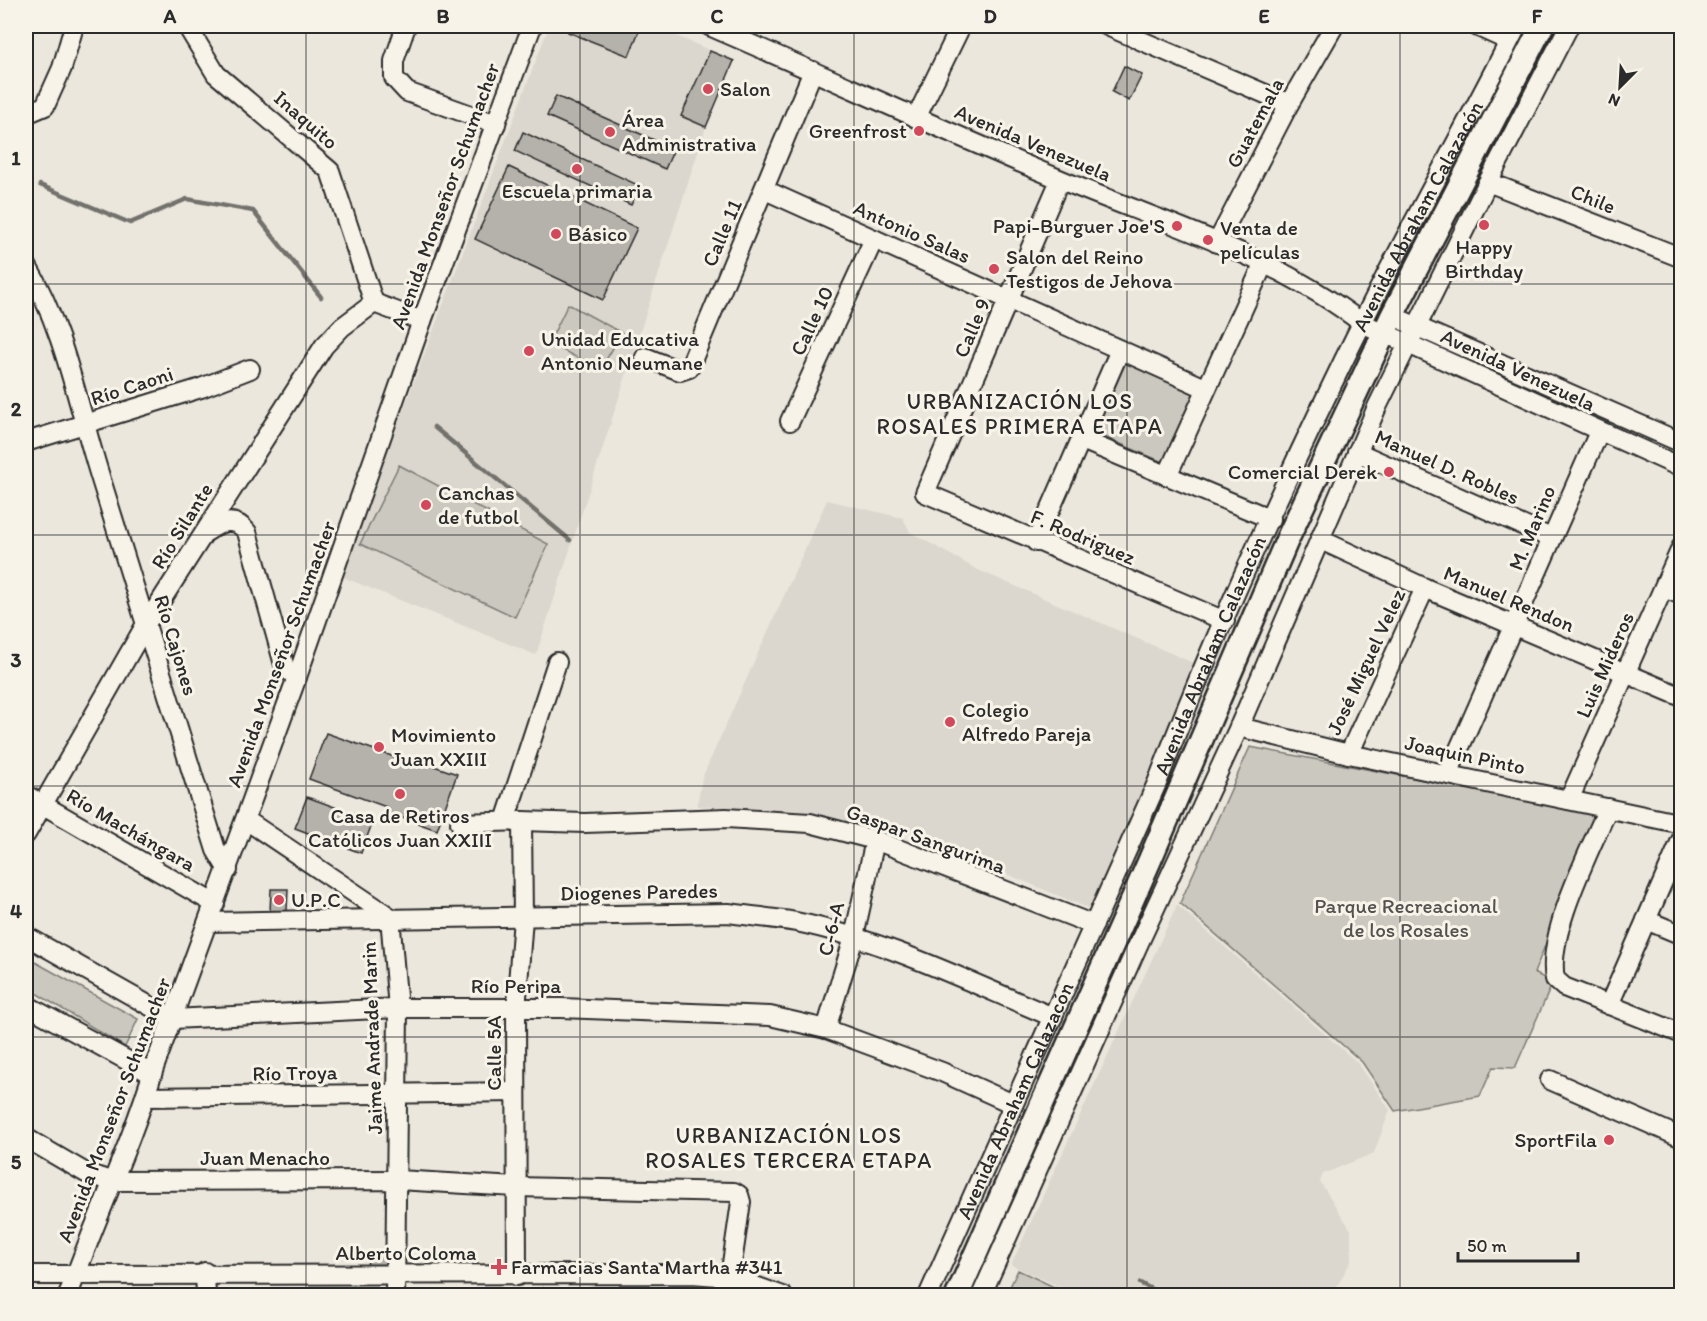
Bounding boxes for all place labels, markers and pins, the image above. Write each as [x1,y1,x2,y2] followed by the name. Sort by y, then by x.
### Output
[720,76,771,101] place label: Salon
[701,82,715,96] marker: Salon
[622,107,756,156] place label: Área Administrativa
[809,118,907,143] place label: Greenfrost
[912,124,926,138] marker: Greenfrost
[603,125,617,139] marker: Área Administrativa
[570,162,584,176] marker: Escuela primaria
[502,178,652,203] place label: Escuela primaria
[993,213,1165,238] place label: Papi-Burguer Joe'S
[1220,215,1300,264] place label: Venta de películas
[1477,218,1491,232] marker: Happy Birthday
[1170,219,1184,233] marker: Papi-Burguer Joe'S
[568,221,627,246] place label: Básico
[549,227,563,241] marker: Básico
[1201,233,1215,247] marker: Venta de películas
[1445,234,1523,283] place label: Happy Birthday
[1006,244,1173,293] place label: Salon del Reino Testigos de Jehova
[987,262,1001,276] marker: Salon del Reino Testigos de Jehova
[541,326,703,375] place label: Unidad Educativa Antonio Neumane
[522,344,536,358] marker: Unidad Educativa Antonio Neumane
[1228,459,1377,484] place label: Comercial Derek
[1382,465,1396,479] marker: Comercial Derek
[438,480,519,529] place label: Canchas de futbol
[419,498,433,512] marker: Canchas de futbol
[962,697,1091,746] place label: Colegio Alfredo Pareja
[943,715,957,729] marker: Colegio Alfredo Pareja
[391,722,496,771] place label: Movimiento Juan XXIII
[372,740,386,754] marker: Movimiento Juan XXIII
[393,787,407,801] marker: Casa de Retiros Católicos Juan XXIII
[308,803,492,852] place label: Casa de Retiros Católicos Juan XXIII
[291,887,341,912] place label: U.P.C
[272,893,286,907] marker: U.P.C
[1514,1127,1597,1152] place label: SportFila
[1602,1133,1616,1147] marker: SportFila
[511,1254,783,1279] place label: Farmacias Santa Martha #341
[492,1260,506,1274] marker: Farmacias Santa Martha #341

